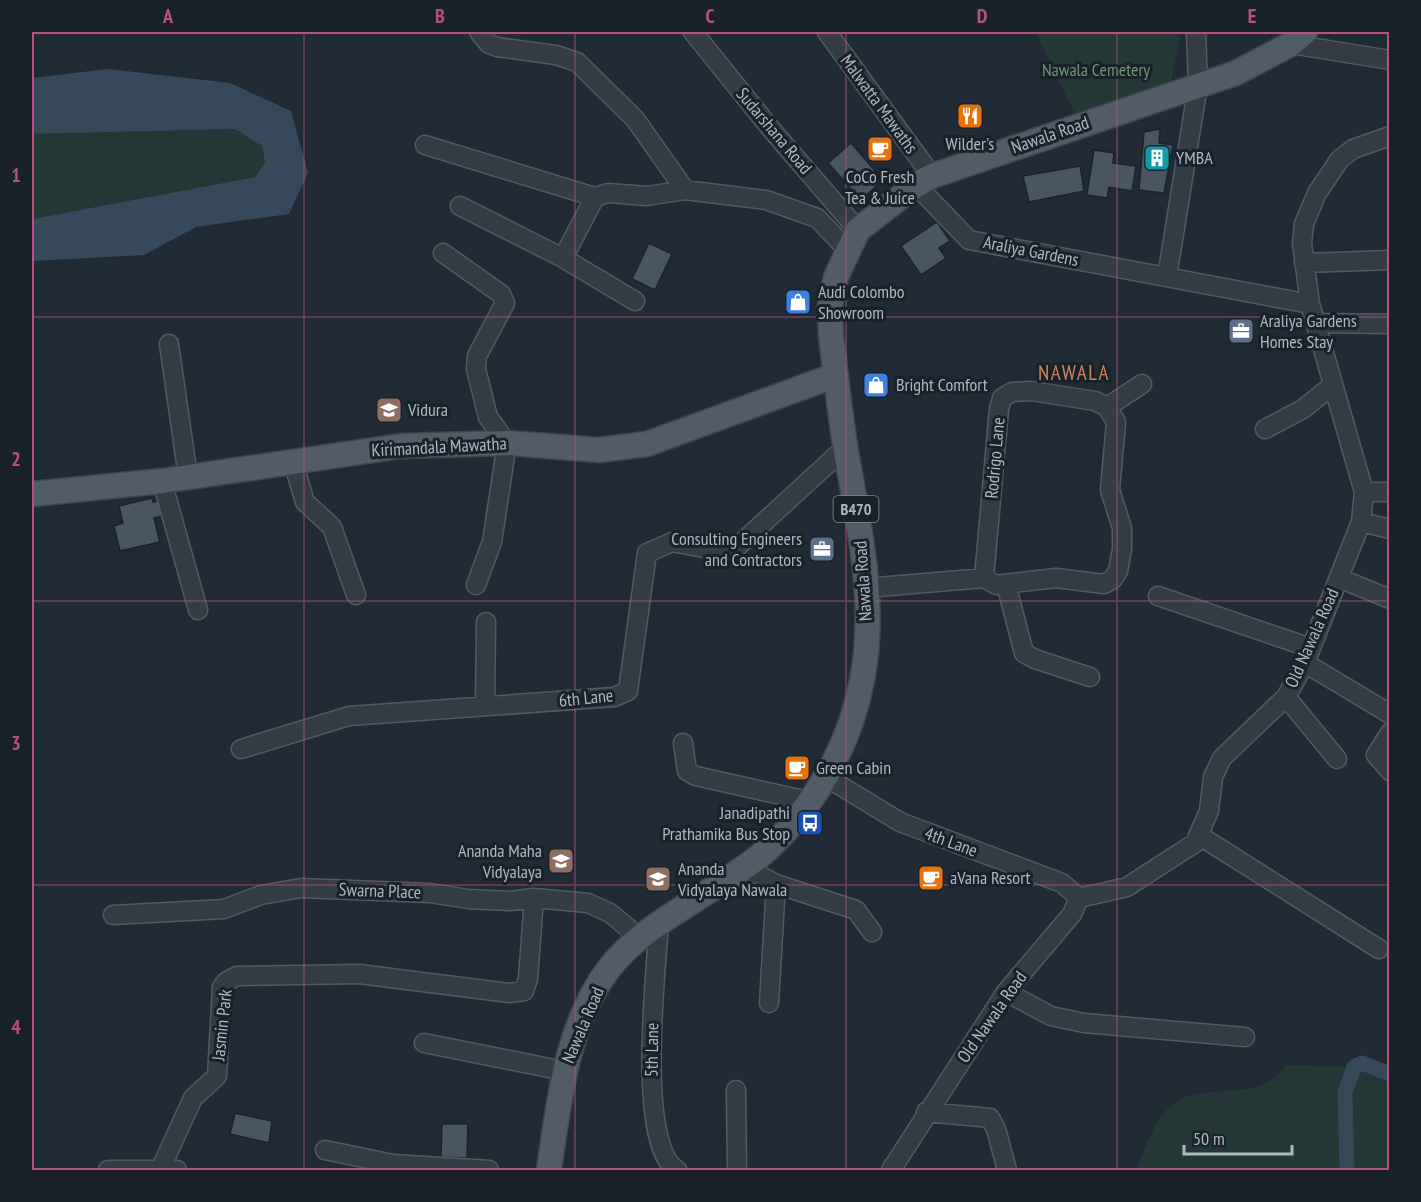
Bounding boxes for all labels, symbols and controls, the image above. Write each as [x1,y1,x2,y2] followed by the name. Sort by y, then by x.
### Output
[162,3,174,29] text: A
[435,3,445,29] text: B
[705,3,715,29] text: C
[977,3,988,29] text: D
[1248,3,1256,29] text: E
[836,50,923,158] street label: Malwatta Mawaths
[1042,58,1150,81] park label: Nawala Cemetery
[731,83,817,179] street label: Sudarshana Road
[955,101,985,131] restaurant icon: Wilder's
[1008,111,1092,159] street label: Nawala Road
[946,132,994,155] place label: Wilder's
[865,134,895,164] cafe icon: CoCo Fresh Tea & Juice
[1142,143,1172,173] building icon: YMBA
[1176,146,1213,169] place label: YMBA
[11,162,21,188] text: 1
[845,165,915,209] place label: CoCo Fresh Tea & Juice
[981,230,1081,271] street label: Araliya Gardens
[818,280,905,324] place label: Audi Colombo Showroom
[783,287,813,317] shop icon: Audi Colombo Showroom
[1260,309,1357,353] place label: Araliya Gardens Homes Stay
[1226,316,1256,346] office icon: Araliya Gardens Homes Stay
[1038,359,1110,386] district label: NAWALA
[861,370,891,400] shop icon: Bright Comfort
[896,373,988,396] place label: Bright Comfort
[374,395,404,425] school or university icon: Vidura
[407,398,448,421] place label: Vidura
[979,416,1010,500] street label: Rodrigo Lane
[371,431,507,462] street label: Kirimandala Mawatha
[11,446,21,472] text: 2
[834,496,878,522] road number: B470
[671,527,802,571] place label: Consulting Engineers and Contractors
[807,534,837,564] office icon: Consulting Engineers and Contractors
[848,540,877,622] street label: Nawala Road
[1279,585,1344,691] street label: Old Nawala Road
[558,683,614,712] street label: 6th Lane
[11,730,21,756] text: 3
[782,753,812,783] cafe icon: Green Cabin
[816,756,891,779] place label: Green Cabin
[662,801,790,845] place label: Janadipathi Prathamika Bus Stop
[795,808,825,838] bus stop icon: Janadipathi Prathamika Bus Stop
[922,821,981,862] street label: 4th Lane
[458,839,542,883] place label: Ananda Maha Vidyalaya
[546,846,576,876] school or university icon: Ananda Maha Vidyalaya
[677,857,787,901] place label: Ananda Vidyalaya Nawala
[916,863,946,893] cafe icon: aVana Resort
[643,864,673,894] school or university icon: Ananda Vidyalaya Nawala
[950,866,1031,889] place label: aVana Resort
[338,878,422,903] street label: Swarna Place
[952,967,1031,1067] street label: Old Nawala Road
[556,983,609,1066] street label: Nawala Road
[206,988,237,1063] street label: Jasmin Park
[11,1014,21,1040] text: 4
[640,1023,663,1077] street label: 5th Lane
[1184,1118,1292,1156] scale bar
[1193,1127,1225,1150] text: 50 m

